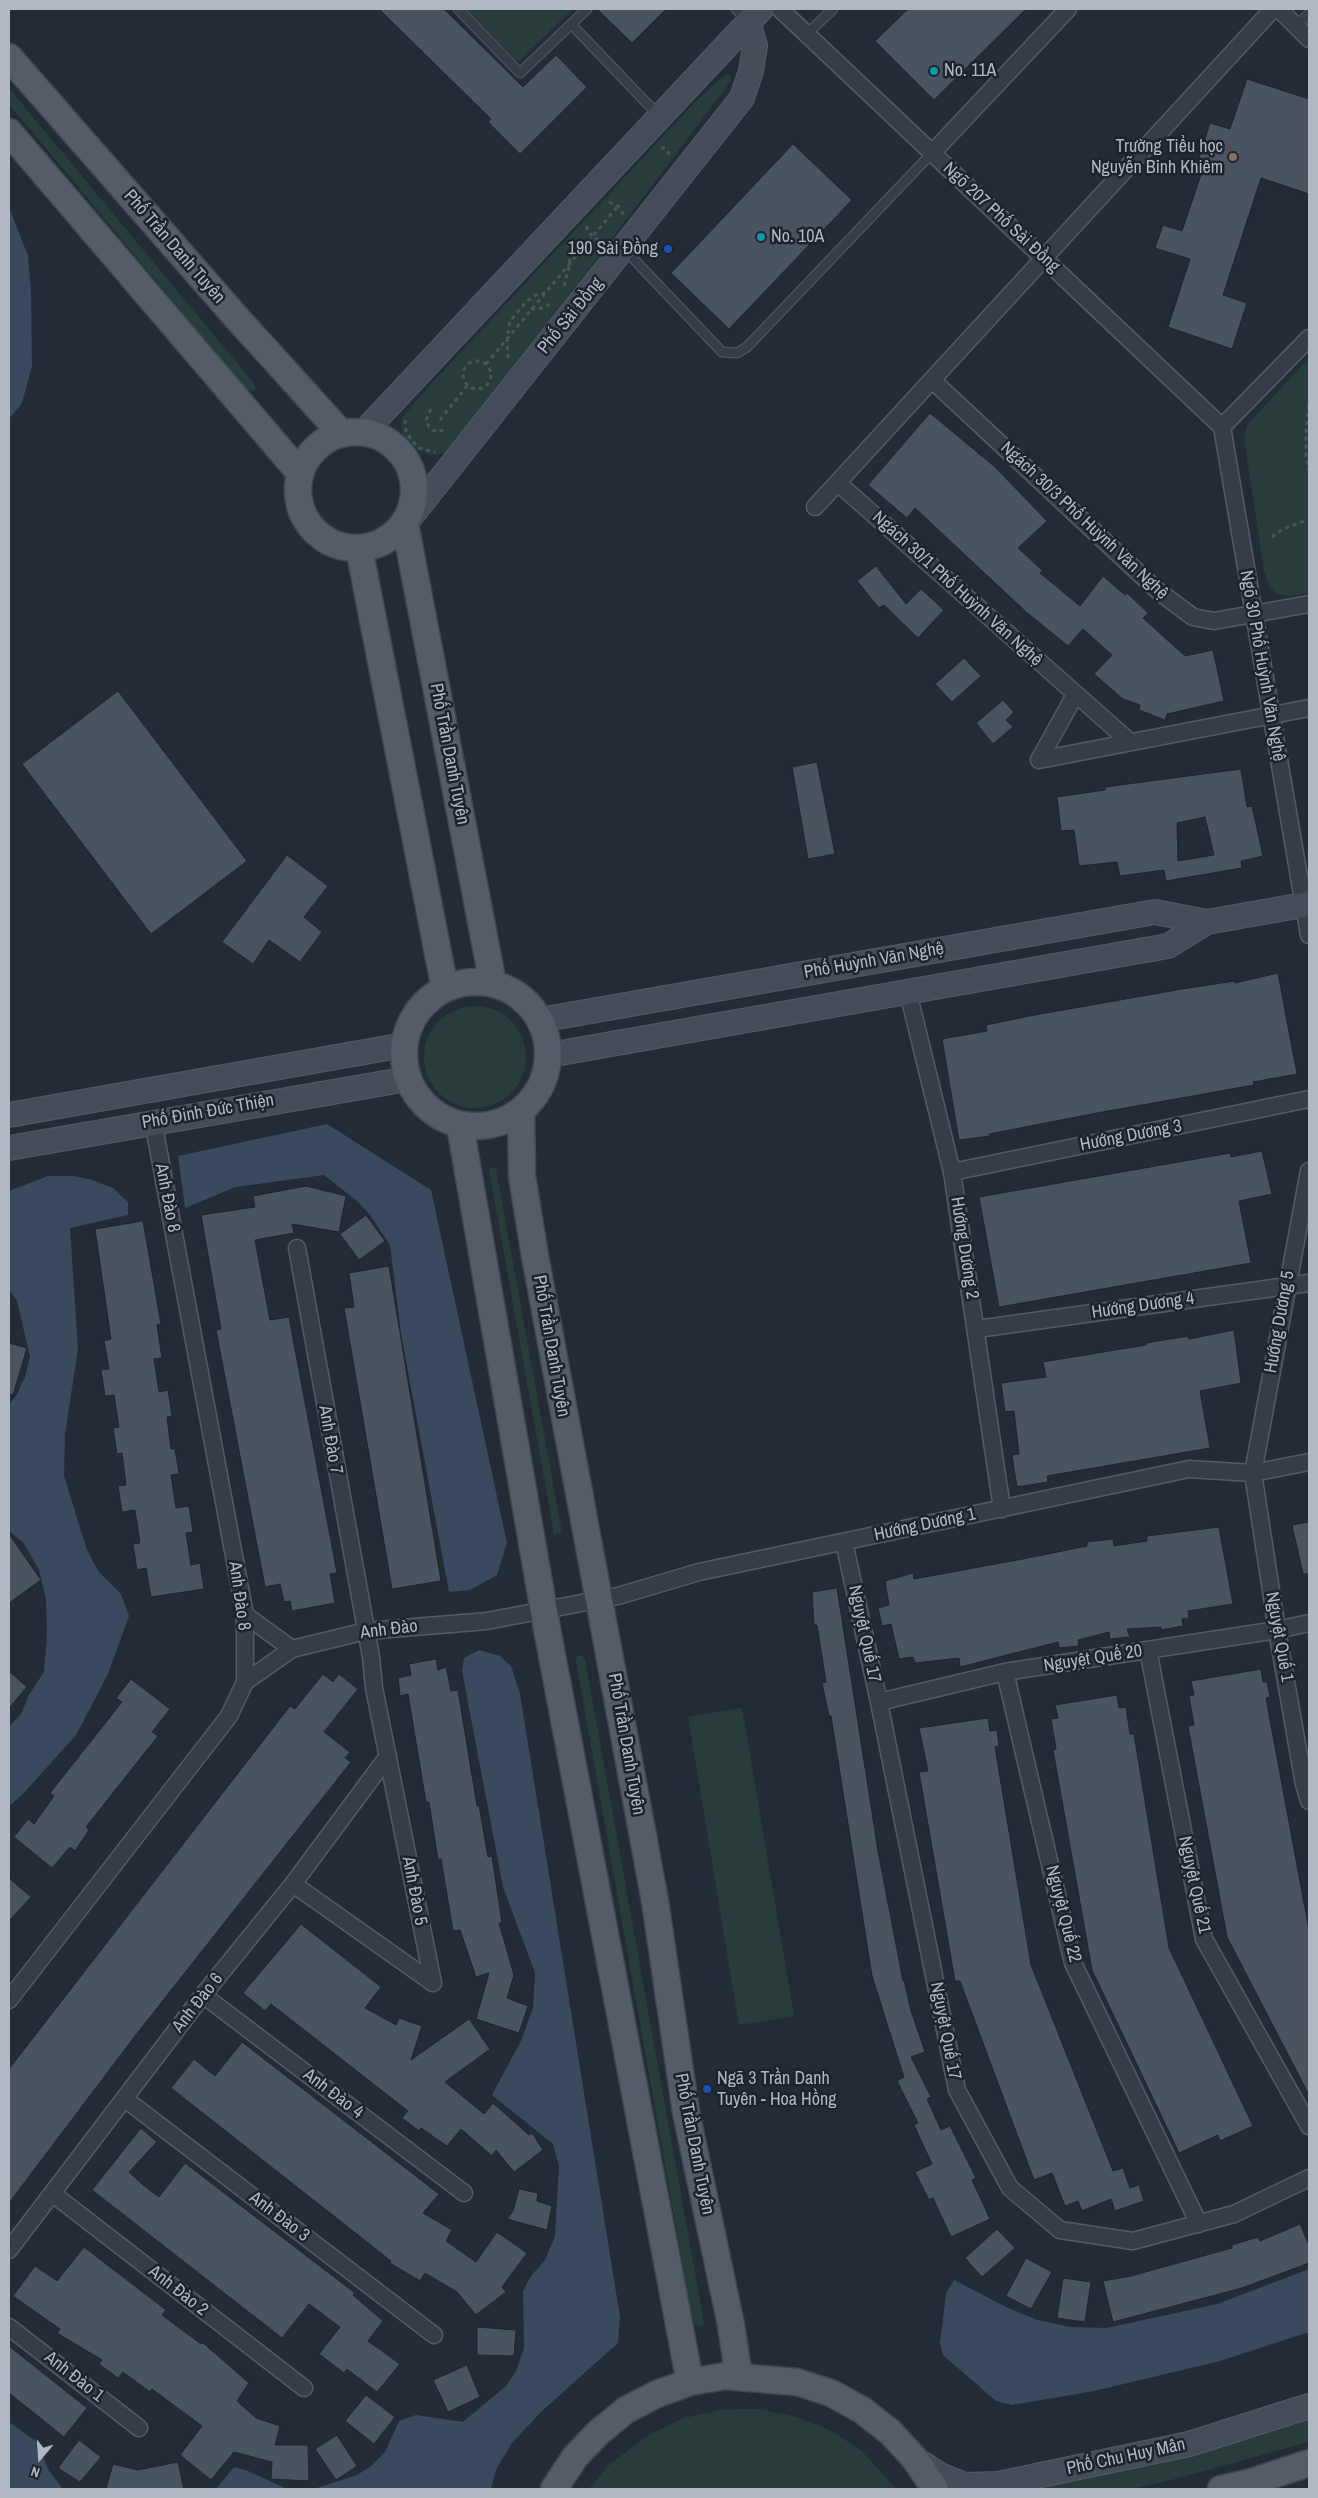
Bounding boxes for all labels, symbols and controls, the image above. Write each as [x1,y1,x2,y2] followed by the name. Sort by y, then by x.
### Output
[944,60,996,82] place label: No. 11A
[928,65,940,77] marker: No. 11A
[1091,136,1223,178] place label: Trường Tiểu học Nguyễn Bỉnh Khiêm
[1227,151,1239,163] marker: Trường Tiểu học Nguyễn Bỉnh Khiêm
[938,158,1064,278] street label: Ngõ 207 Phố Sài Đồng
[119,186,229,308] street label: Phố Trần Danh Tuyên
[771,226,824,248] place label: No. 10A
[755,231,767,243] marker: No. 10A
[568,238,658,260] place label: 190 Sài Đồng
[662,243,674,255] marker: 190 Sài Đồng
[534,273,608,359] street label: Phố Sài Đồng
[996,438,1172,604] street label: Ngách 30/3 Phố Huỳnh Văn Nghệ
[868,507,1046,671] street label: Ngách 30/1 Phố Huỳnh Văn Nghệ
[1235,569,1289,763] street label: Ngõ 30 Phố Huỳnh Văn Nghệ
[425,682,473,826] street label: Phố Trần Danh Tuyên
[802,938,946,984] street label: Phố Huỳnh Văn Nghệ
[140,1090,276,1134] street label: Phố Đinh Đức Thiện
[1078,1116,1184,1156] street label: Hướng Dương 3
[150,1162,184,1234] street label: Anh Đào 8
[945,1195,983,1301] street label: Hướng Dương 2
[1260,1269,1300,1375] street label: Hướng Dương 5
[528,1274,574,1418] street label: Phố Trần Danh Tuyên
[1090,1288,1196,1324] street label: Hướng Dương 4
[313,1404,347,1476] street label: Anh Đào 7
[872,1504,978,1546] street label: Hướng Dương 1
[223,1560,255,1632] street label: Anh Đào 8
[843,1583,885,1685] street label: Nguyệt Quế 17
[1260,1590,1298,1684] street label: Nguyệt Quế 1
[359,1616,419,1644] street label: Anh Đào
[1042,1641,1144,1677] street label: Nguyệt Quế 20
[603,1672,649,1816] street label: Phố Trần Danh Tuyên
[1173,1834,1215,1936] street label: Nguyệt Quế 21
[397,1855,431,1927] street label: Anh Đào 5
[1041,1863,1085,1965] street label: Nguyệt Quế 22
[168,1969,228,2037] street label: Anh Đào 6
[925,1980,965,2082] street label: Nguyệt Quế 17
[299,2064,367,2124] street label: Anh Đào 4
[717,2068,836,2110] place label: Ngã 3 Trần Danh Tuyên - Hoa Hồng
[670,2072,718,2216] street label: Phố Trần Danh Tuyên
[701,2083,713,2095] marker: Ngã 3 Trần Danh Tuyên - Hoa Hồng
[245,2187,313,2247] street label: Anh Đào 3
[144,2261,212,2321] street label: Anh Đào 2
[40,2347,108,2407] street label: Anh Đào 1
[15,2433,65,2483] north arrow
[1065,2434,1187,2480] street label: Phố Chu Huy Mân
[29,2462,42,2482] text: N

